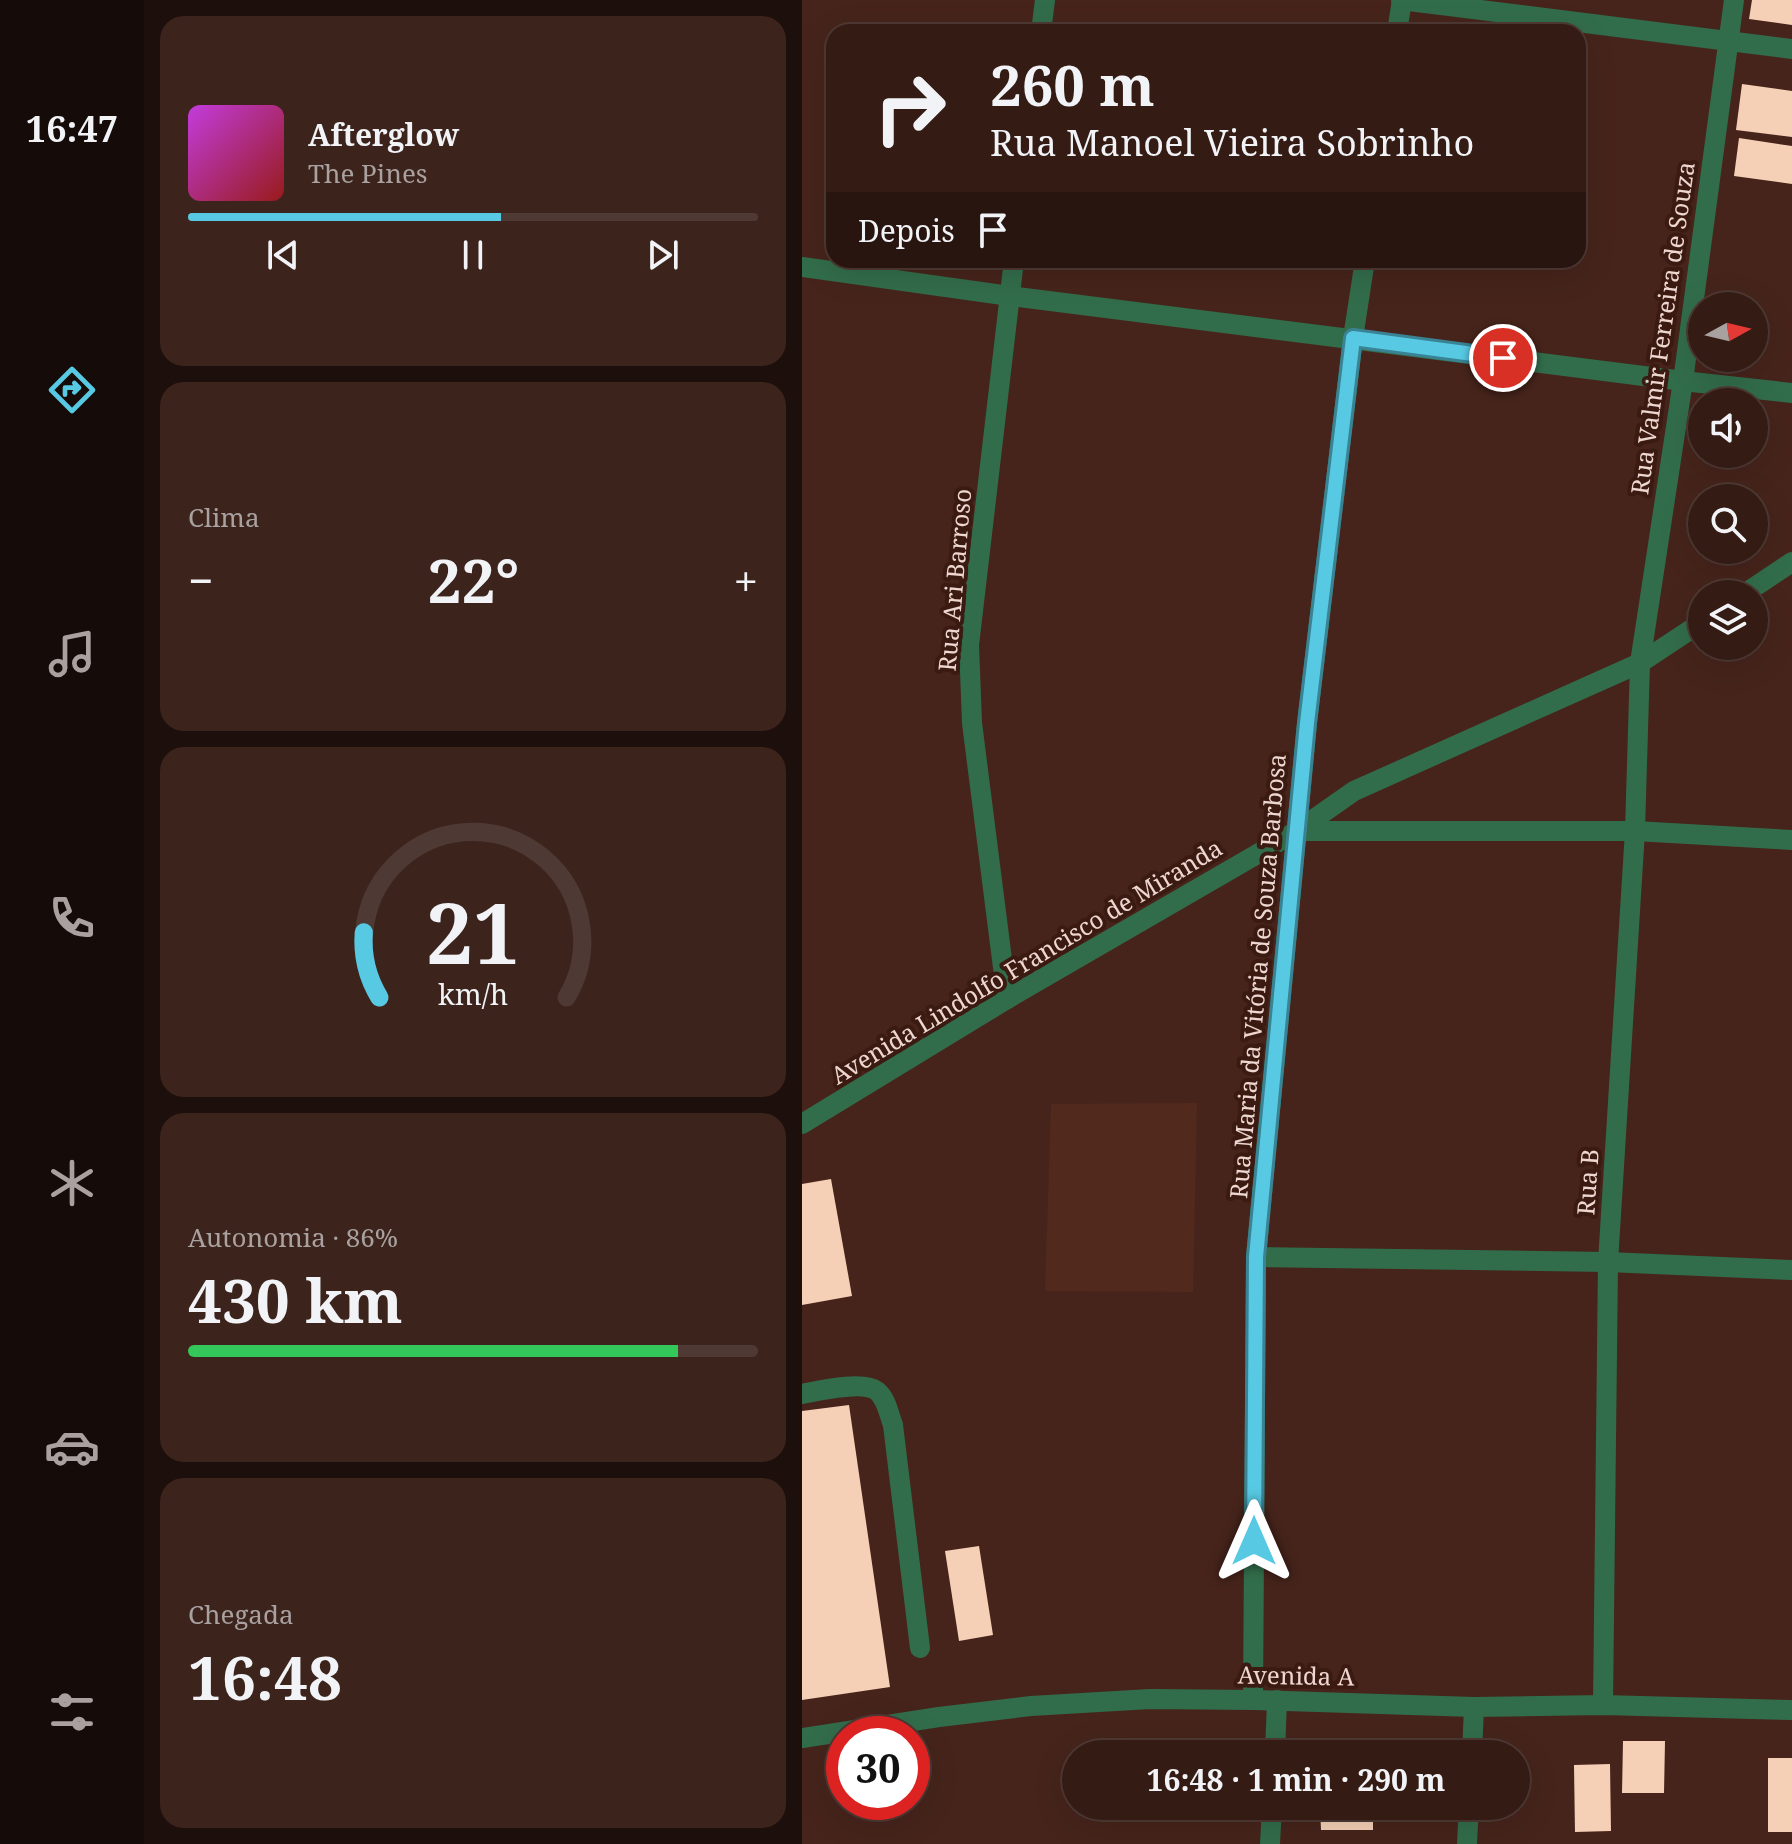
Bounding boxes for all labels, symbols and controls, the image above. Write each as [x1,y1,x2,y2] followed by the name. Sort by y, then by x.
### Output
[990,46,1155,122] text: 260 m
[858,56,962,160] icon: right
[26,104,118,153] text: 16:47
[308,114,459,155] text: Afterglow
[990,118,1474,167] text: Rua Manoel Vieira Sobrinho
[308,155,428,191] text: The Pines
[1622,159,1702,497] street label: Rua Valmir Ferreira de Souza
[971,208,1015,252] icon: arrive
[858,210,955,251] text: Depois
[261,233,305,277] icon: previous
[451,233,495,277] icon: pause
[641,233,685,277] icon: next
[1688,292,1768,372] north arrow
[1688,292,1768,660] map controls
[1469,324,1537,392] pin
[1481,336,1525,380] icon: arrive
[44,362,100,418] icon: directions
[1688,388,1768,468] button: sound
[1688,484,1768,564] button: search
[930,487,978,673] street label: Rua Ari Barroso
[188,499,260,535] text: Clima
[428,539,519,621] text: 22°
[188,550,213,610] text: −
[733,550,758,610] text: +
[1688,580,1768,660] button: layers
[44,626,100,682] icon: music
[1221,752,1293,1200] street label: Rua Maria da Vitória de Souza Barbosa
[824,831,1228,1091] street label: Avenida Lindolfo Francisco de Miranda
[426,875,520,988] text: 21
[44,890,100,946] icon: phone
[438,974,508,1013] text: km/h
[1568,1148,1606,1216] street label: Rua B
[44,1155,100,1211] icon: climate
[188,1219,398,1255] text: Autonomia · 86%
[188,1259,403,1341] text: 430 km
[44,1419,100,1475] icon: car
[1212,1499,1296,1583] position arrow
[188,1596,294,1632] text: Chegada
[188,1636,342,1718] text: 16:48
[1237,1657,1355,1693] street label: Avenida A
[44,1684,100,1740] icon: filters
[826,1716,930,1820] speed limit sign: 30
[1147,1759,1445,1800] text: 16:48 · 1 min · 290 m

